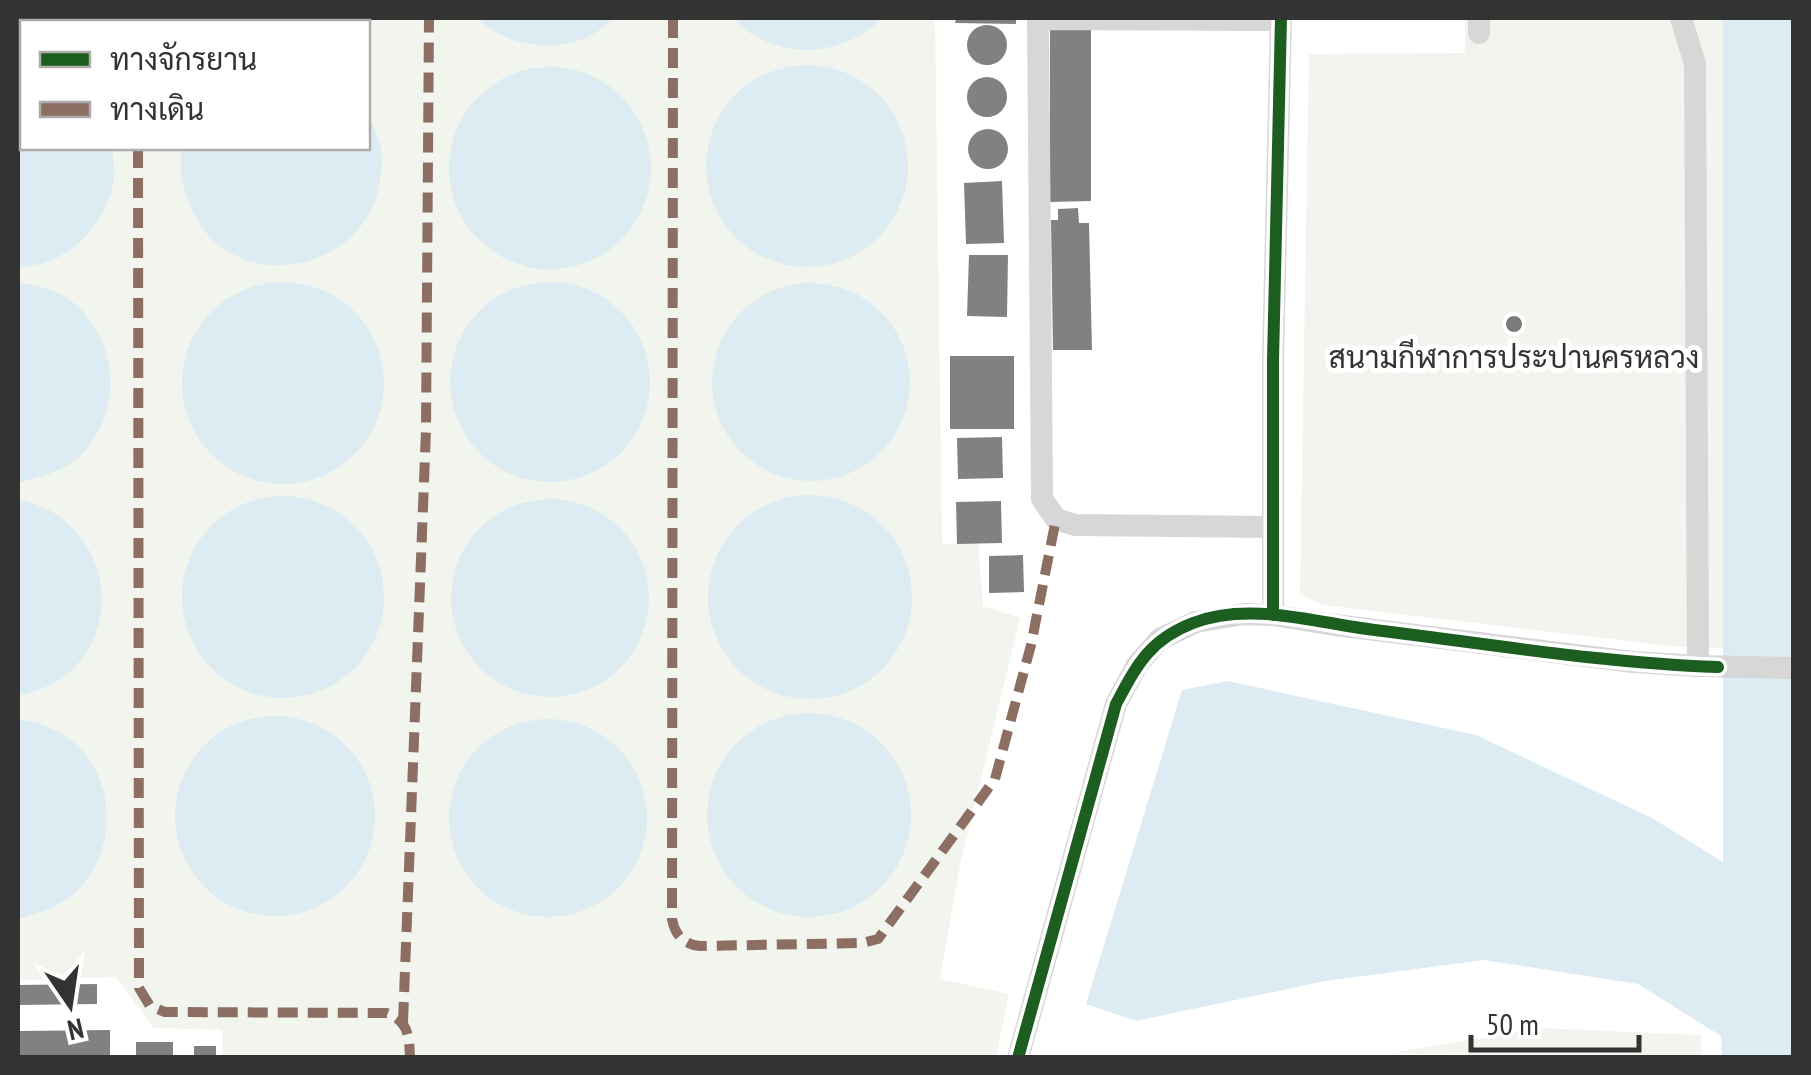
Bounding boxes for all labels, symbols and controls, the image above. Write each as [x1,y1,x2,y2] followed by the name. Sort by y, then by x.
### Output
[20,20,370,150] legend
[110,39,257,78] text: ทางจักรยาน
[110,89,204,128] text: ทางเดิน
[1503,313,1525,335] marker: สนามกีฬาการประปานครหลวง
[1329,337,1699,376] place label: สนามกีฬาการประปานครหลวง
[20,955,120,1055] north arrow
[1471,990,1638,1052] scale bar
[1486,1004,1539,1043] text: 50 m
[64,1010,87,1050] text: N

